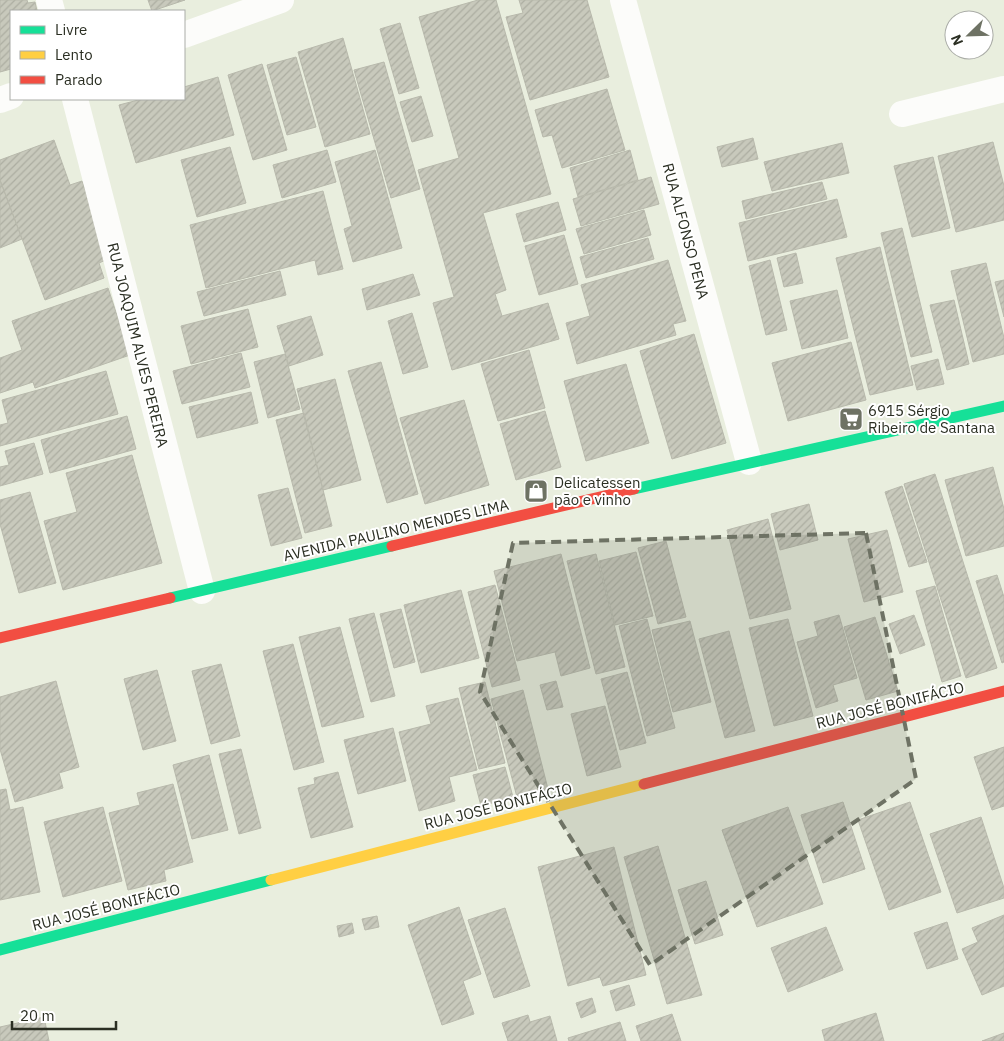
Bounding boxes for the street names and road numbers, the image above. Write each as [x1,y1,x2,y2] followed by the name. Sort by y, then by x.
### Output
[659,161,713,301] street label: RUA ALFONSO PENA
[103,241,173,450] street label: RUA JOAQUIM ALVES PEREIRA
[281,495,511,565] street label: AVENIDA PAULINO MENDES LIMA
[814,677,966,733] street label: RUA JOSÉ BONIFÁCIO
[422,778,574,834] street label: RUA JOSÉ BONIFÁCIO
[30,879,182,935] street label: RUA JOSÉ BONIFÁCIO

